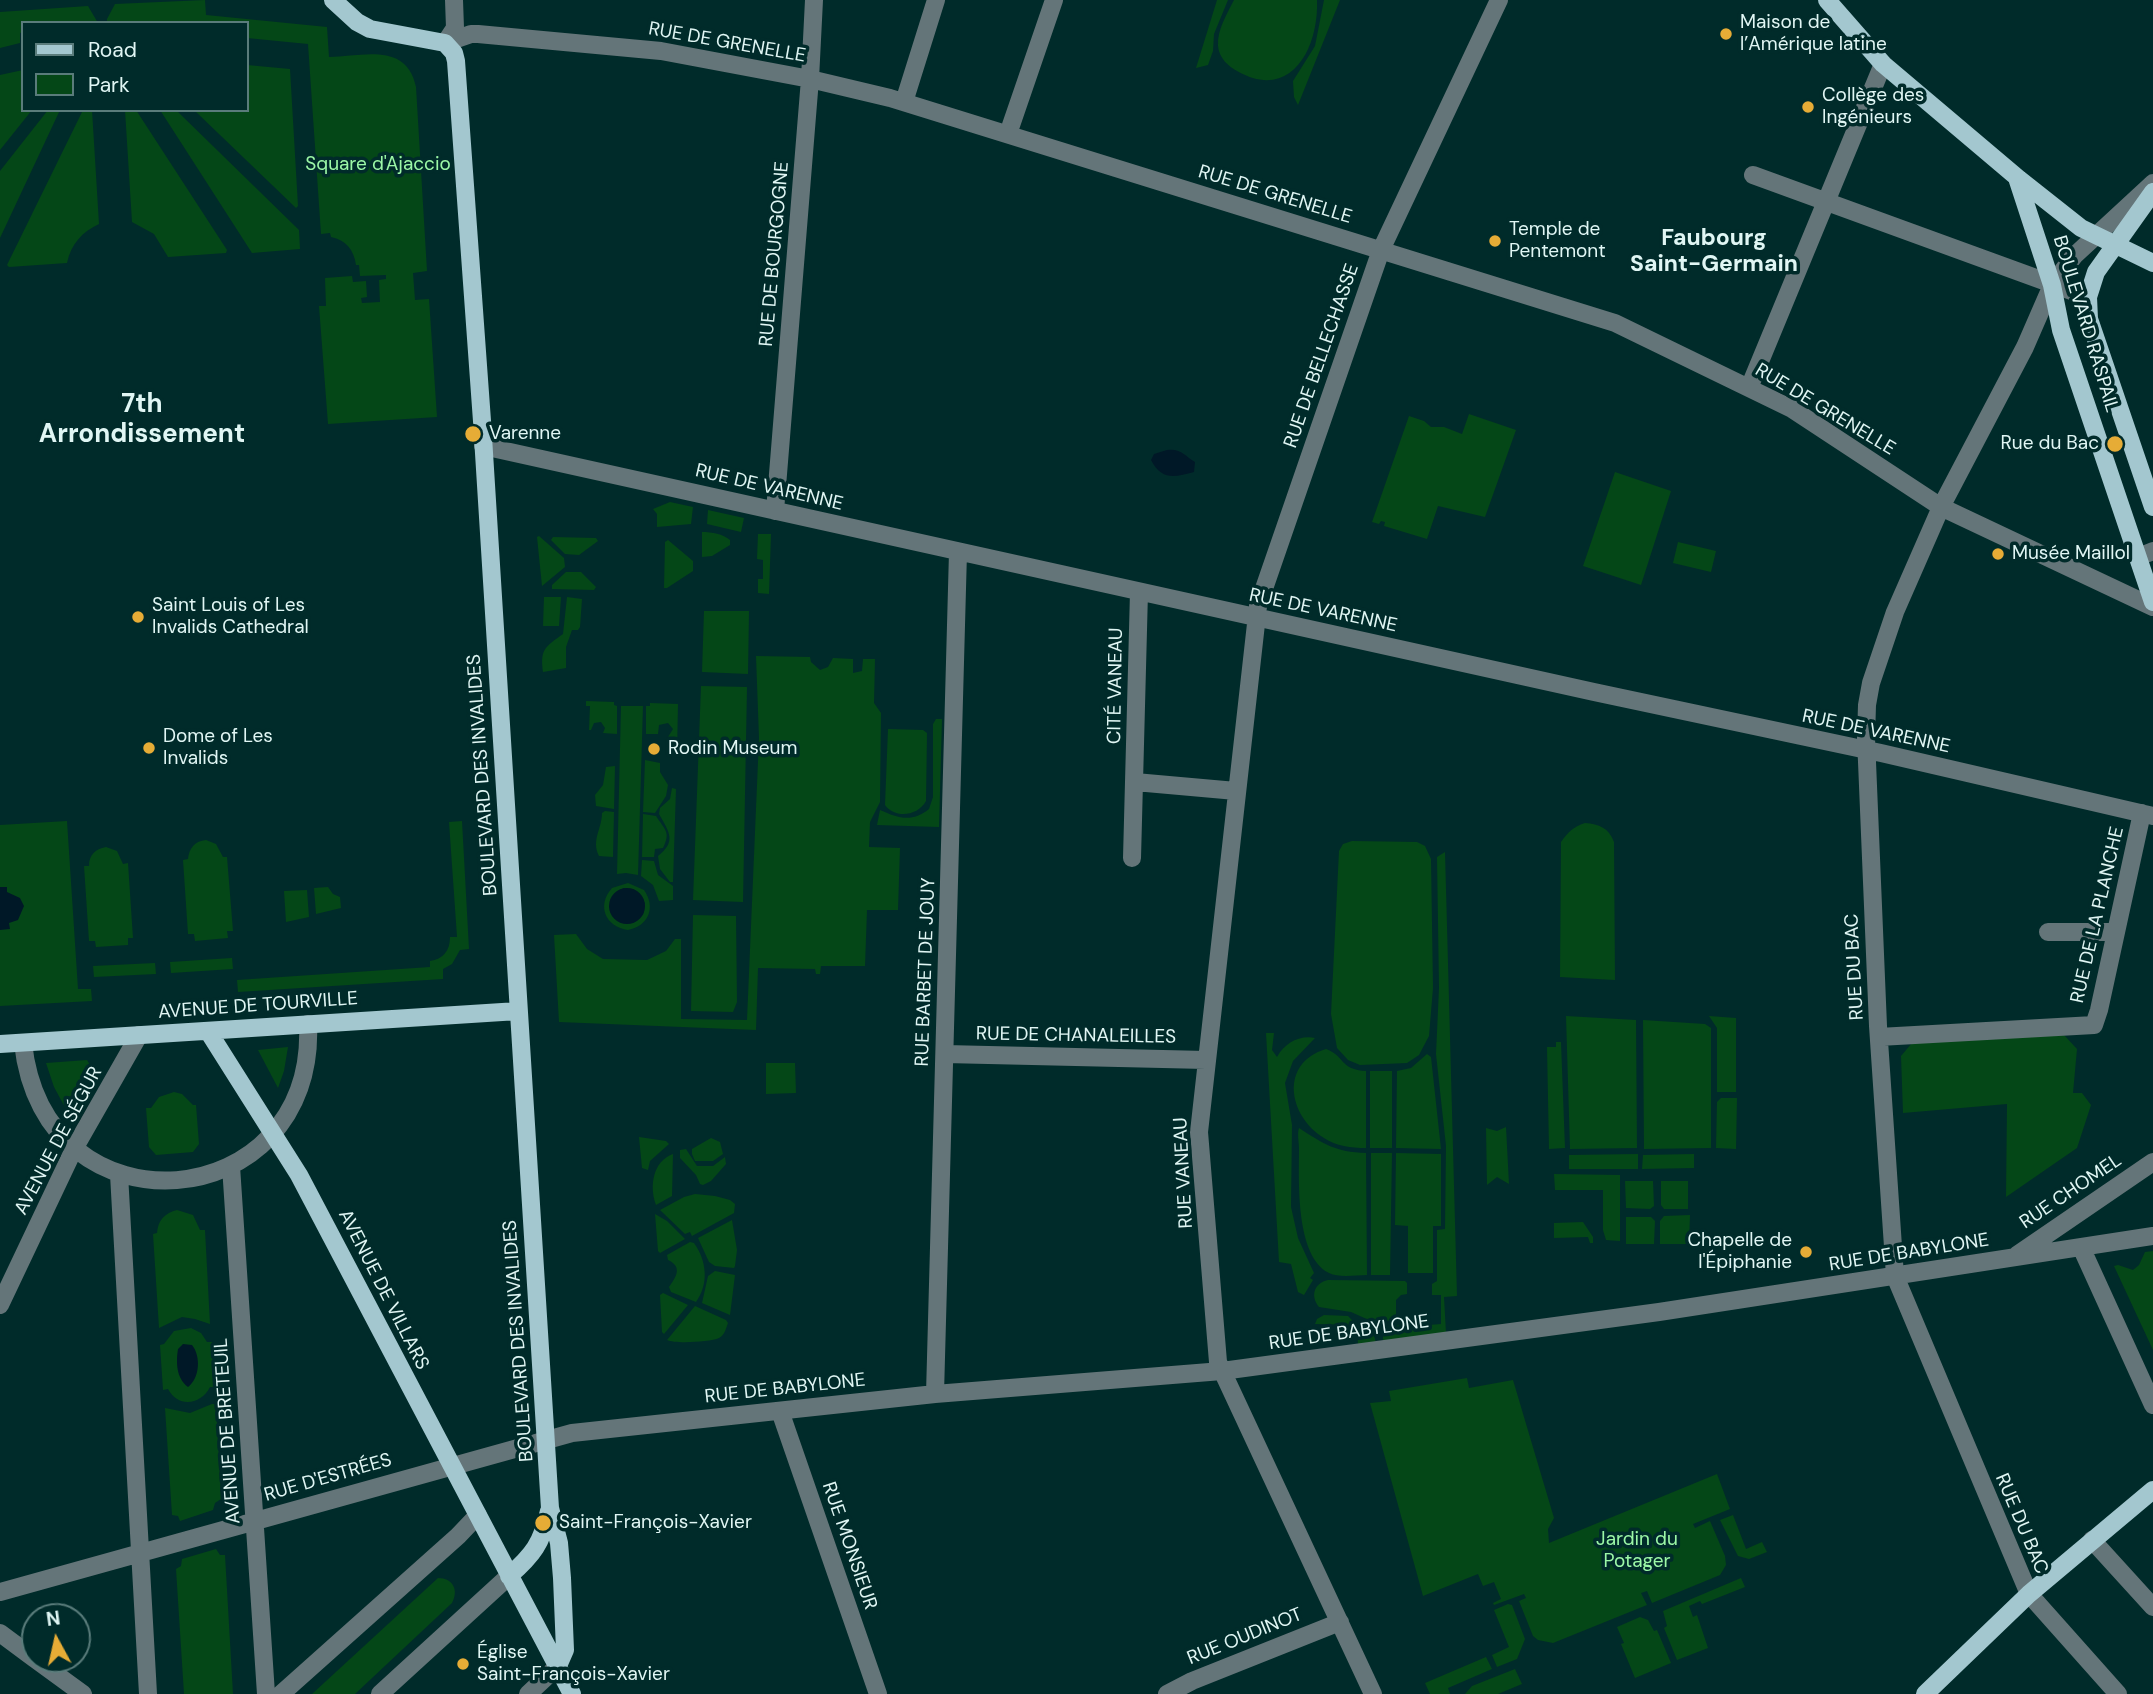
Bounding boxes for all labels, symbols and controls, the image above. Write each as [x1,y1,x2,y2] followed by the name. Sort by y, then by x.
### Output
[1740,12,1887,56] place label: Maison de l’Amérique latine
[647,18,807,68] street label: RUE DE GRENELLE
[21,21,248,112] legend
[1718,26,1734,42] marker: Maison de l’Amérique latine
[88,36,137,64] text: Road
[88,71,129,99] text: Park
[1822,85,1924,129] place label: Collège des Ingénieurs
[1800,99,1816,115] marker: Collège des Ingénieurs
[305,154,451,176] park label: Square d'Ajaccio
[756,161,794,347] street label: RUE DE BOURGOGNE
[1195,161,1355,229] street label: RUE DE GRENELLE
[1509,219,1606,263] place label: Temple de Pentemont
[1630,225,1798,279] district label: Faubourg Saint-Germain
[1487,233,1503,249] marker: Temple de Pentemont
[2047,233,2123,415] street label: BOULEVARD RASPAIL
[1280,261,1364,451] street label: RUE DE BELLECHASSE
[1751,359,1899,461] street label: RUE DE GRENELLE
[39,389,245,450] district label: 7th Arrondissement
[489,423,561,445] place label: Varenne
[463,424,483,444] marker: Varenne
[2000,433,2099,455] place label: Rue du Bac
[2105,434,2125,454] marker: Rue du Bac
[693,460,845,516] street label: RUE DE VARENNE
[2012,543,2130,565] place label: Musée Maillol
[1990,546,2006,562] marker: Musée Maillol
[1247,584,1399,638] street label: RUE DE VARENNE
[152,595,309,639] place label: Saint Louis of Les Invalids Cathedral
[130,609,146,625] marker: Saint Louis of Les Invalids Cathedral
[1104,628,1128,744] street label: CITÉ VANEAU
[463,653,503,897] street label: BOULEVARD DES INVALIDES
[1800,705,1952,759] street label: RUE DE VARENNE
[163,726,273,770] place label: Dome of Les Invalids
[668,738,797,760] place label: Rodin Museum
[141,740,157,756] marker: Dome of Les Invalids
[646,741,662,757] marker: Rodin Museum
[2067,825,2129,1005] street label: RUE DE LA PLANCHE
[911,877,941,1067] street label: RUE BARBET DE JOUY
[1841,913,1869,1021] street label: RUE DU BAC
[157,988,359,1024] street label: AVENUE DE TOURVILLE
[976,1023,1176,1049] street label: RUE DE CHANALEILLES
[10,1063,108,1219] street label: AVENUE DE SÉGUR
[1170,1117,1198,1229] street label: RUE VANEAU
[2016,1150,2126,1234] street label: RUE CHOMEL
[333,1206,433,1374] street label: AVENUE DE VILLARS
[499,1219,539,1463] street label: BOULEVARD DES INVALIDES
[1827,1229,1991,1277] street label: RUE DE BABYLONE
[1687,1230,1792,1274] place label: Chapelle de l'Épiphanie
[1798,1244,1814,1260] marker: Chapelle de l'Épiphanie
[1267,1310,1431,1356] street label: RUE DE BABYLONE
[210,1337,246,1525] street label: AVENUE DE BRETEUIL
[704,1369,866,1409] street label: RUE DE BABYLONE
[262,1449,394,1507] street label: RUE D'ESTRÉES
[1990,1470,2052,1578] street label: RUE DU BAC
[817,1479,881,1613] street label: RUE MONSIEUR
[559,1512,752,1534] place label: Saint-François-Xavier
[533,1513,553,1533] marker: Saint-François-Xavier
[1596,1529,1678,1573] park label: Jardin du Potager
[21,1603,91,1673] north arrow
[1184,1604,1306,1670] street label: RUE OUDINOT
[45,1605,62,1632] text: N
[477,1642,670,1686] place label: Église Saint-François-Xavier
[455,1656,471,1672] marker: Église Saint-François-Xavier

